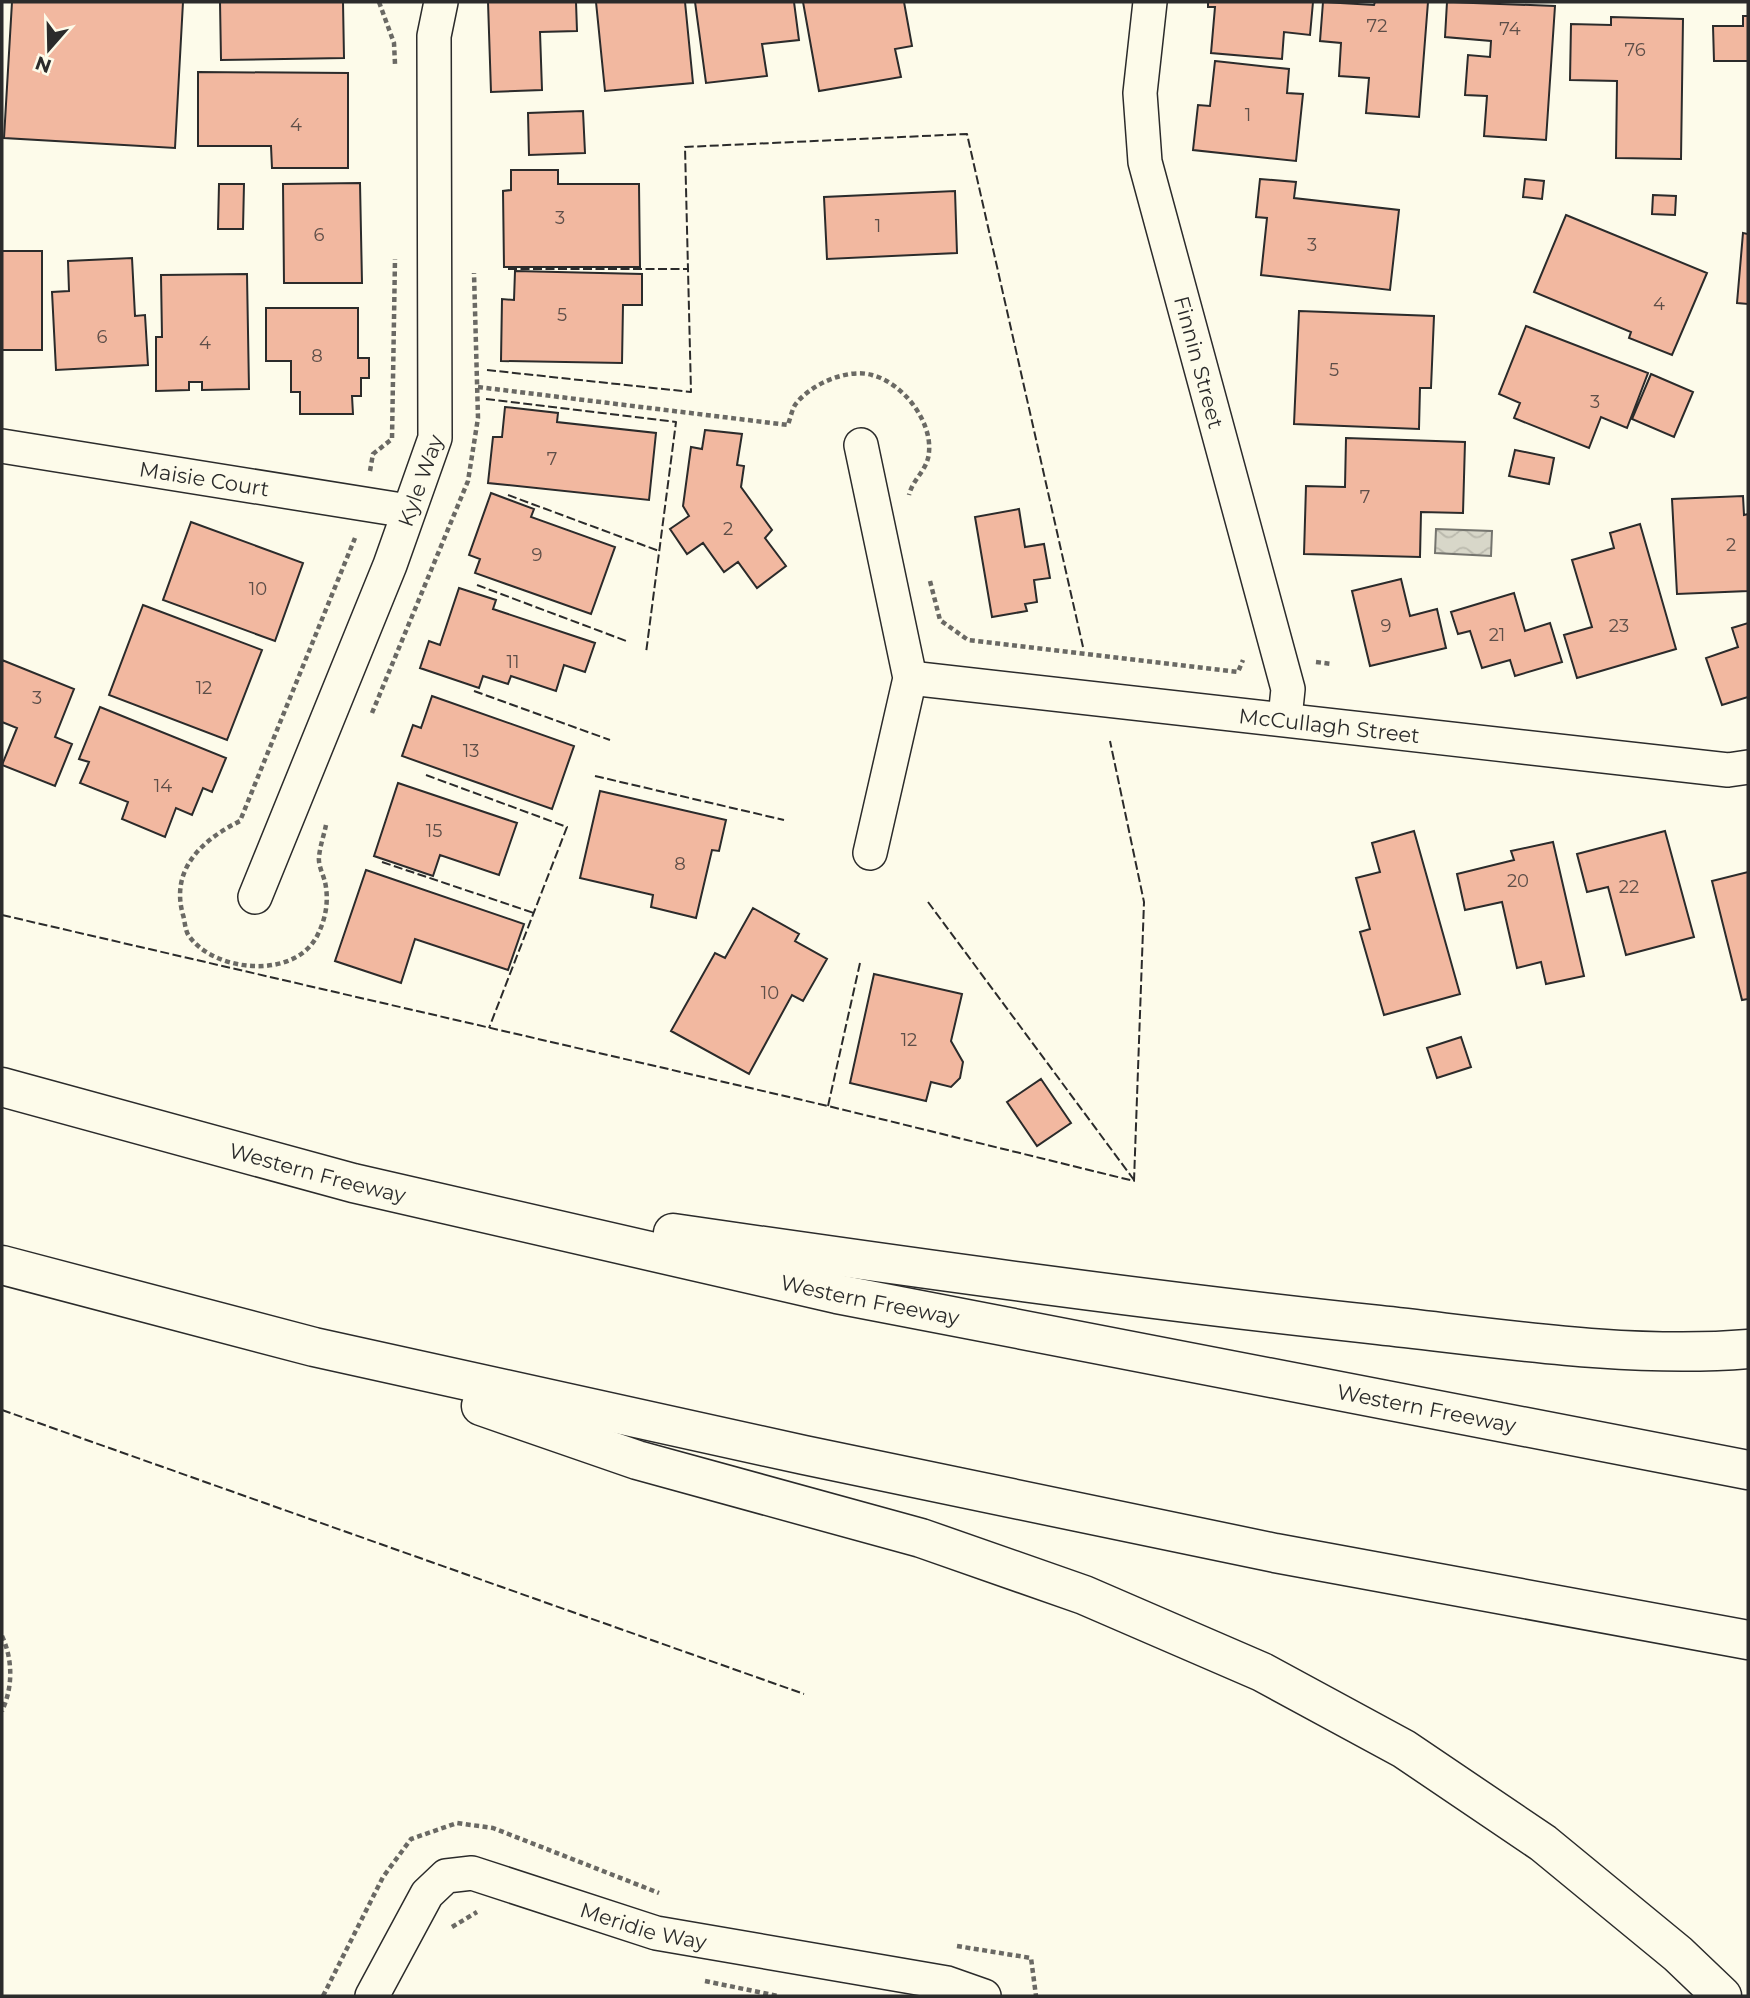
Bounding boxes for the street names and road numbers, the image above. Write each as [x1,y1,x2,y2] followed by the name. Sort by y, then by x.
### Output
[1169,293,1229,431] street label: Finnin Street
[392,431,448,530] street label: Kyle Way
[138,456,271,501] street label: Maisie Court
[1238,703,1421,748] street label: McCullagh Street
[226,1137,409,1207] street label: Western Freeway
[778,1269,962,1330] street label: Western Freeway
[1335,1378,1519,1438] street label: Western Freeway
[577,1897,709,1954] street label: Meridie Way

